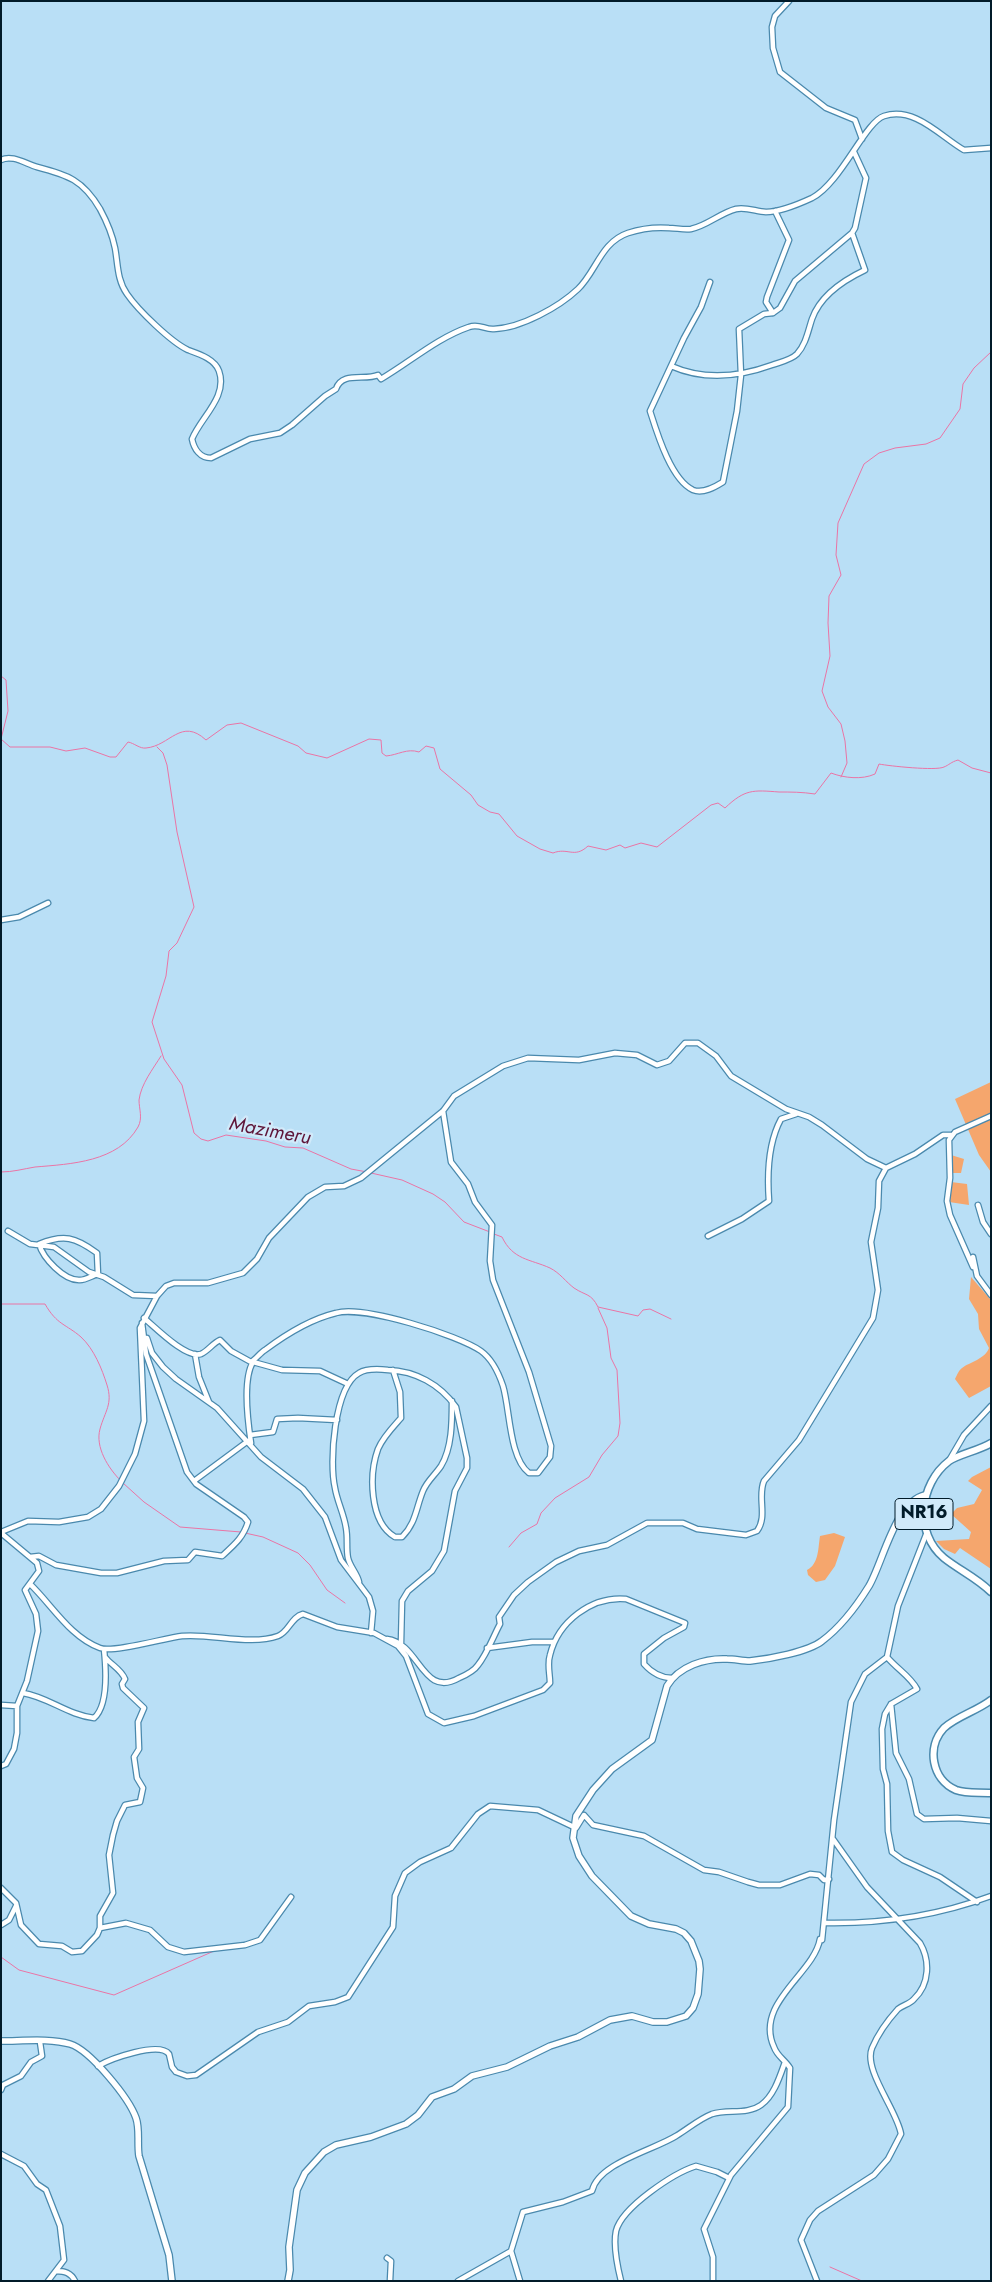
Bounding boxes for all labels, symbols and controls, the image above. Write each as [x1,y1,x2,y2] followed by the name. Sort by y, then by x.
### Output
[227,1113,313,1151] water label: Mazimeru
[895,1498,953,1530] road number: NR16

